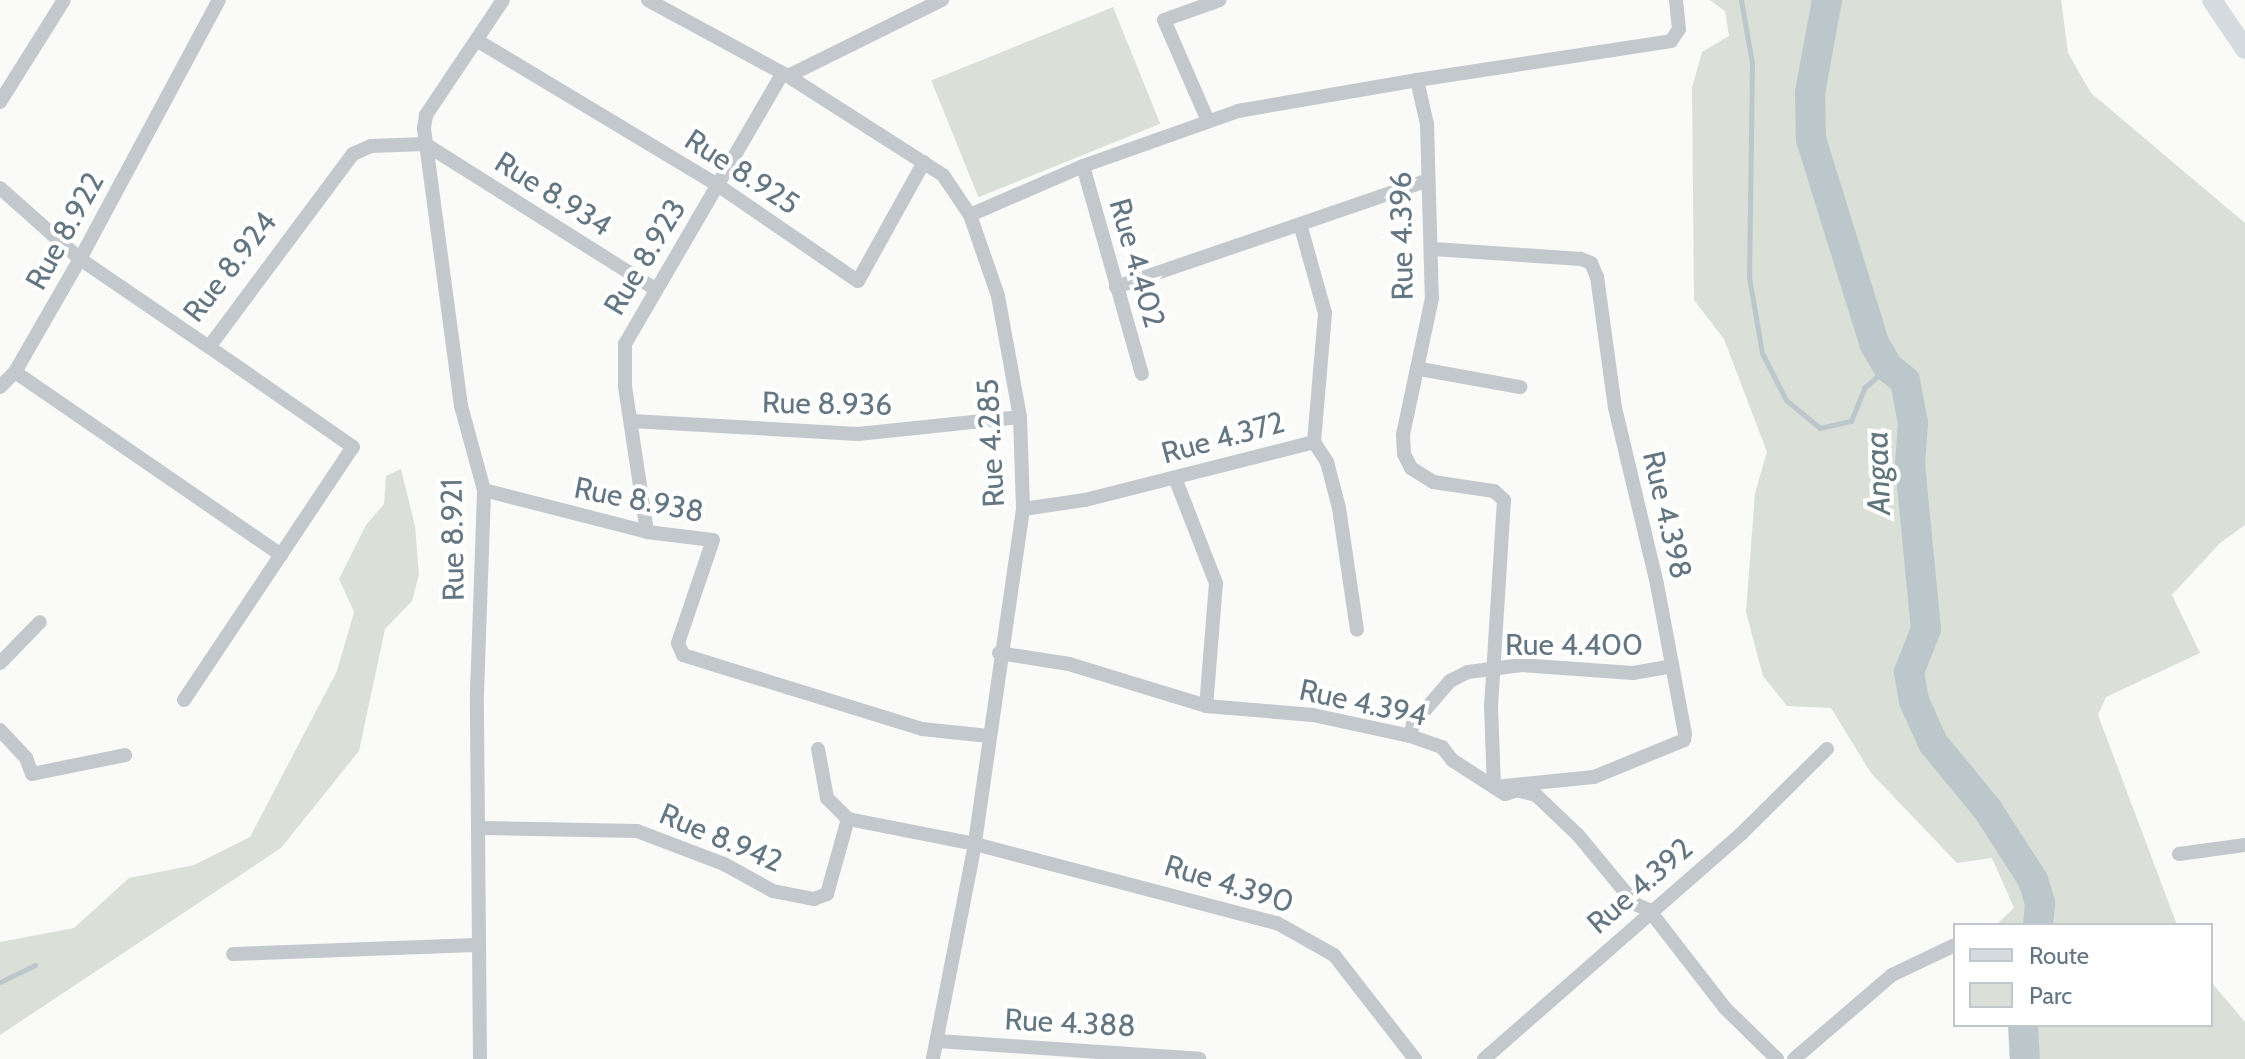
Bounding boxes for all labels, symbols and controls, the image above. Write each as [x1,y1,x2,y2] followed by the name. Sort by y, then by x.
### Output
[678,122,806,222] street label: Rue 8.925
[488,144,618,244] street label: Rue 8.934
[18,166,112,296] street label: Rue 8.922
[1383,171,1421,301] street label: Rue 4.396
[596,192,694,322] street label: Rue 8.923
[1101,194,1173,332] street label: Rue 4.402
[176,205,284,329] street label: Rue 8.924
[970,378,1012,508] street label: Rue 4.285
[762,385,892,423] street label: Rue 8.936
[1158,404,1288,472] street label: Rue 4.372
[1857,430,1899,516] water label: Angaa
[1635,448,1699,582] street label: Rue 4.398
[571,470,707,530] street label: Rue 8.938
[434,478,472,602] street label: Rue 8.921
[1505,627,1643,663] street label: Rue 4.400
[1296,672,1430,734] street label: Rue 4.394
[654,796,788,880] street label: Rue 8.942
[1580,831,1700,941] street label: Rue 4.392
[1160,847,1298,921] street label: Rue 4.390
[1953,923,2213,1027] legend
[2029,941,2089,970] text: Route
[2029,981,2072,1010] text: Parc
[1004,1002,1136,1044] street label: Rue 4.388

